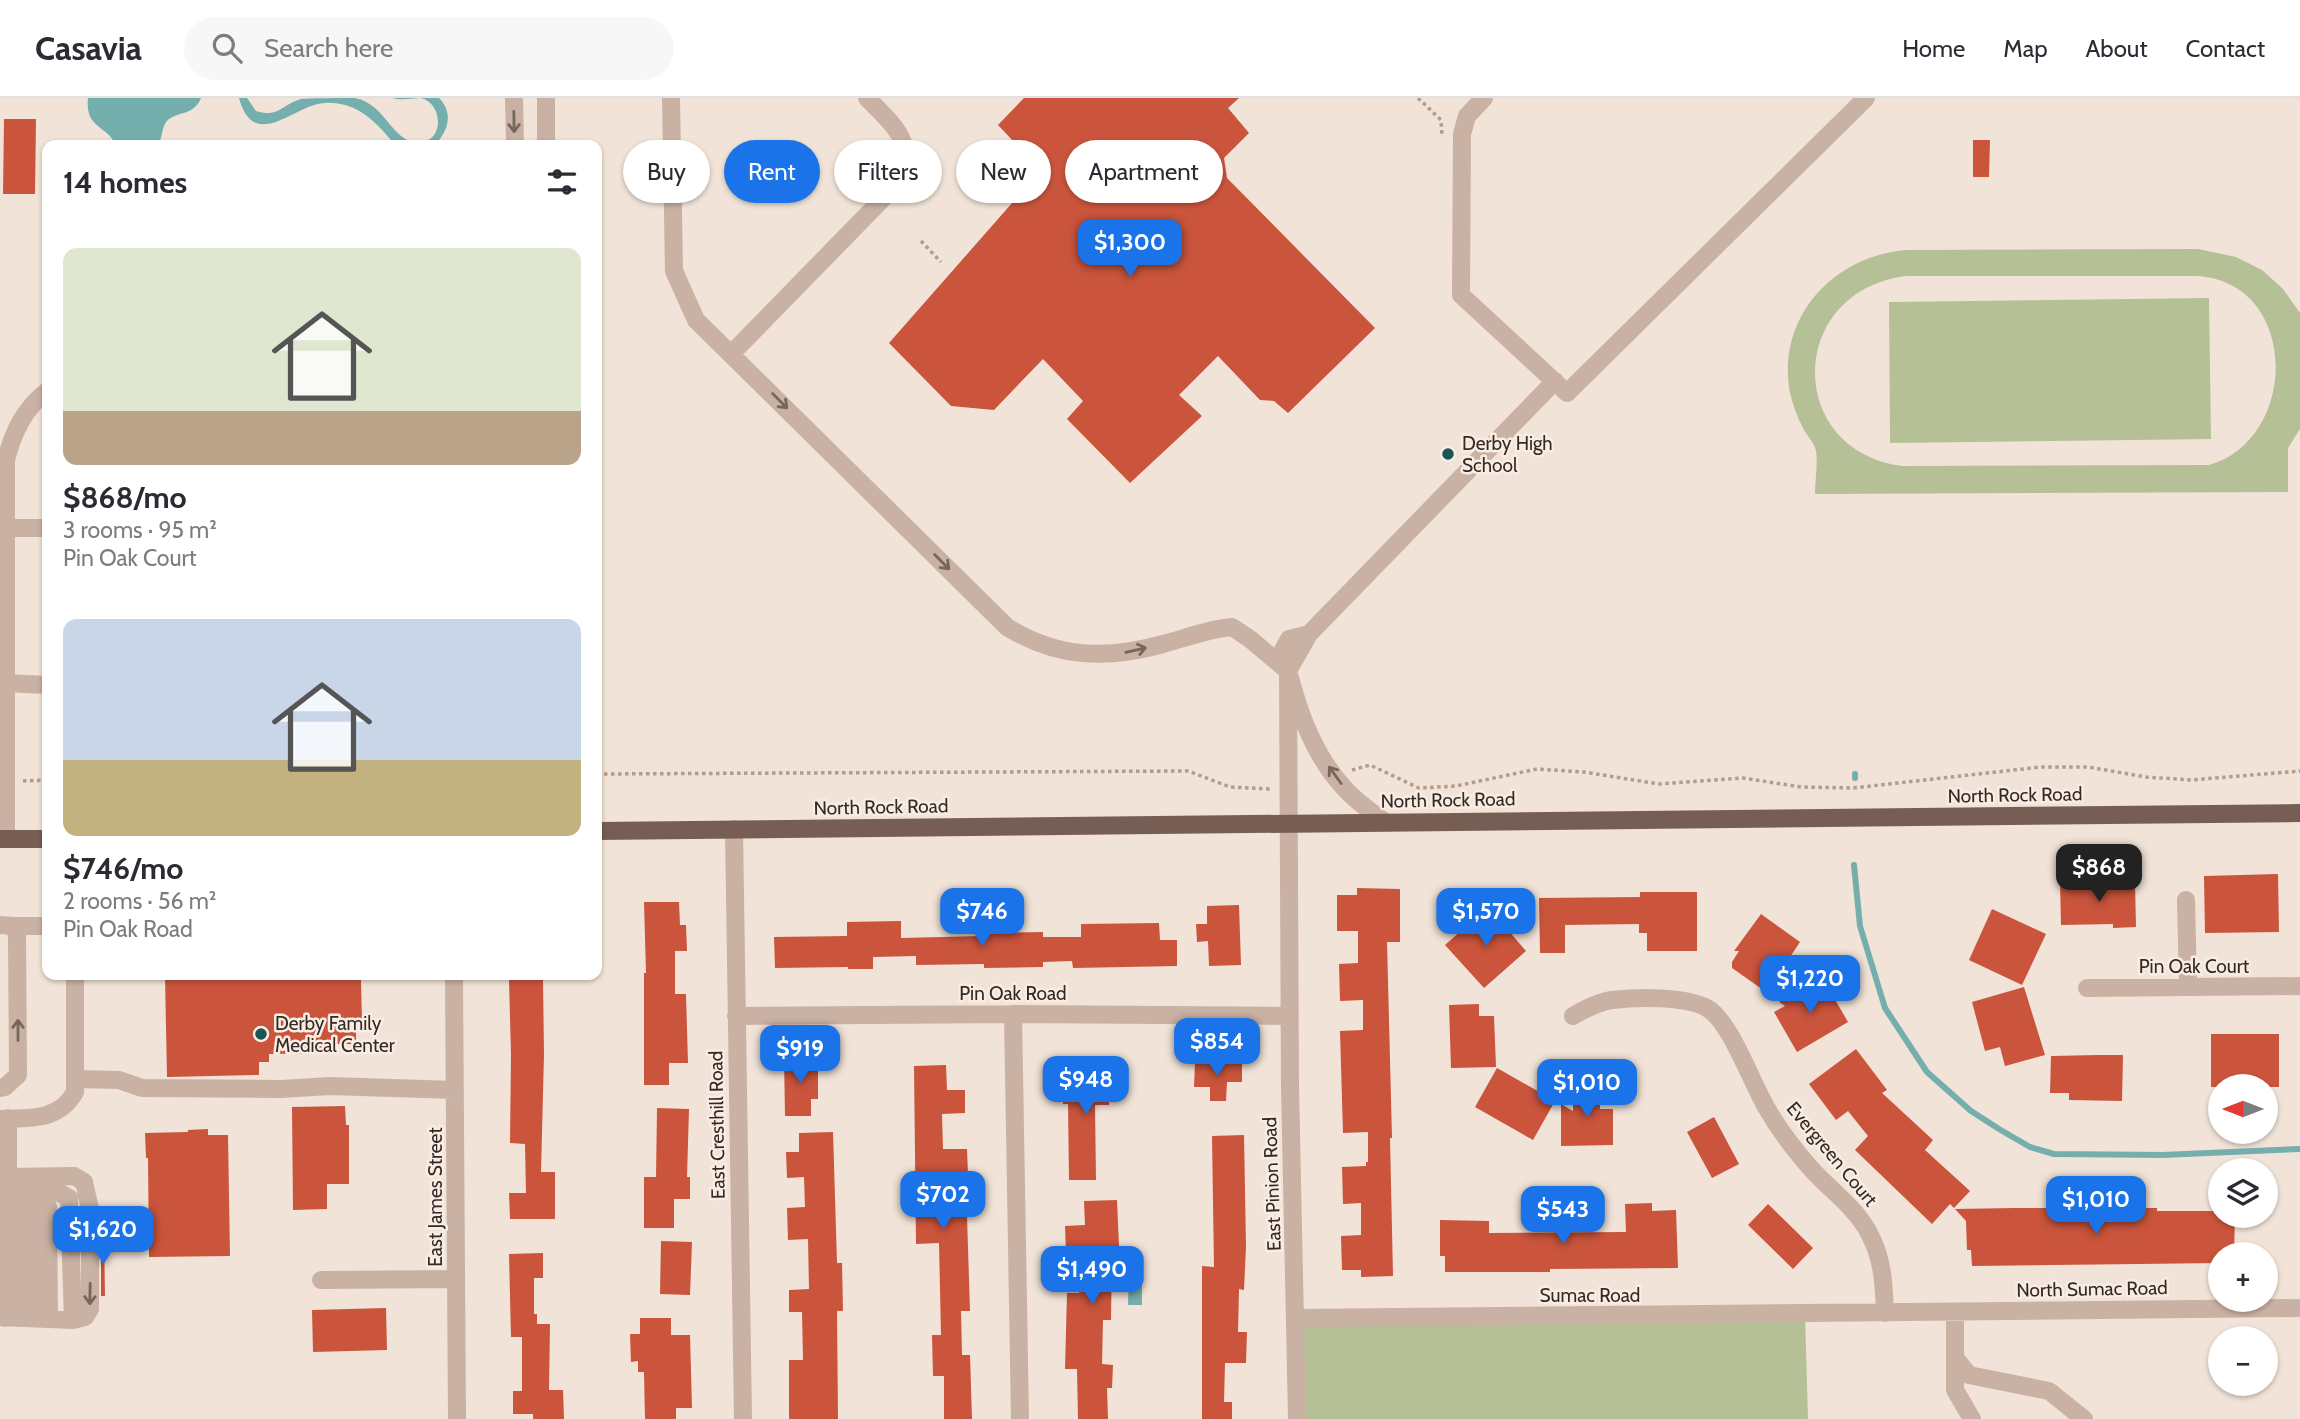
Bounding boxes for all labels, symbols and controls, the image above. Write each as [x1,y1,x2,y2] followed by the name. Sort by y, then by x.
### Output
[184,17,674,80] search box
[35,28,142,68] text: Casavia
[208,29,246,67] icon: search
[264,32,393,64] text: Search here
[1902,34,1965,63] text: Home
[2003,34,2048,63] text: Map
[2086,34,2148,63] text: About
[2186,34,2265,63] text: Contact
[508,110,521,133] one-way arrow
[623,140,710,203] chip: Buy
[724,140,820,203] chip: Rent
[834,140,942,203] chip: Filters
[956,140,1051,203] chip: New
[1065,140,1223,203] chip: Apartment
[543,163,581,201] icon: filters
[63,164,187,201] text: 14 homes
[1073,220,1187,279] pin: $1,300
[1094,228,1166,256] text: $1,300
[259,293,385,419] icon: home
[772,393,789,410] one-way arrow
[1462,432,1553,477] place label: Derby High School
[1440,446,1456,462] marker: Derby High School
[63,479,187,516] text: $868/mo
[63,516,217,544] text: 3 rooms · 95 m²
[63,544,197,572] text: Pin Oak Court
[933,553,950,570] one-way arrow
[1124,643,1147,657] one-way arrow
[259,664,385,790] icon: home
[1328,766,1343,785] one-way arrow
[1947,782,2083,808] street label: North Rock Road
[1380,787,1516,813] street label: North Rock Road
[813,794,949,820] street label: North Rock Road
[2058,844,2140,904] pin: $868
[63,850,183,887] text: $746/mo
[2072,853,2126,881] text: $868
[63,887,217,915] text: 2 rooms · 56 m²
[941,888,1023,948] pin: $746
[1429,888,1543,948] pin: $1,570
[956,897,1008,925] text: $746
[1452,897,1520,925] text: $1,570
[63,915,193,943] text: Pin Oak Road
[2139,955,2250,978] street label: Pin Oak Court
[1753,956,1867,1015] pin: $1,220
[1776,964,1844,992] text: $1,220
[959,982,1067,1005] street label: Pin Oak Road
[275,1012,395,1057] place label: Derby Family Medical Center
[11,1018,25,1041] one-way arrow
[1176,1018,1258,1078] pin: $854
[253,1026,269,1042] marker: Derby Family Medical Center
[759,1026,841,1085] pin: $919
[1190,1027,1244,1055] text: $854
[776,1034,824,1062] text: $919
[704,1051,730,1199] street label: East Cresthill Road
[1045,1056,1127,1116] pin: $948
[1530,1060,1644,1119] pin: $1,010
[1059,1065,1113,1093] text: $948
[1553,1068,1621,1096] text: $1,010
[2208,1074,2278,1144] north arrow
[2208,1074,2278,1396] map controls
[1782,1097,1883,1211] street label: Evergreen Court
[1258,1117,1286,1251] street label: East Pinion Road
[424,1127,447,1267] street label: East James Street
[2208,1158,2278,1228] button: layers
[902,1172,984,1231] pin: $702
[2039,1176,2153,1236] pin: $1,010
[916,1180,970,1208] text: $702
[2062,1185,2130,1213] text: $1,010
[1522,1186,1604,1246] pin: $543
[1537,1195,1589,1223] text: $543
[46,1206,160,1266] pin: $1,620
[69,1215,137,1243] text: $1,620
[2208,1242,2278,1312] button: +
[1035,1246,1149,1306] pin: $1,490
[1057,1255,1127,1283] text: $1,490
[2016,1276,2168,1302] street label: North Sumac Road
[83,1283,97,1306] one-way arrow
[1540,1284,1640,1307] street label: Sumac Road
[2208,1326,2278,1396] button: −

